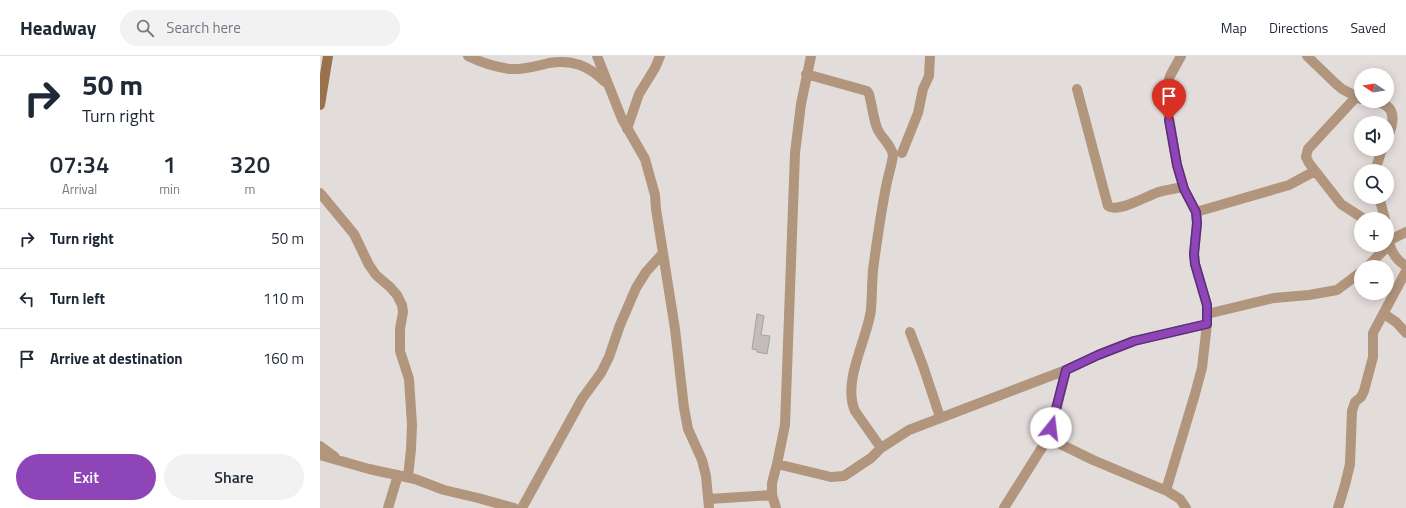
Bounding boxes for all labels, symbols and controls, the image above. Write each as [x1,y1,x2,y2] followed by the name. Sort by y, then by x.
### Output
[120,10,400,46] search box
[20,13,96,42] text: Headway
[166,16,241,39] text: Search here
[134,17,156,39] icon: search
[1221,17,1247,38] text: Map
[1269,17,1328,38] text: Directions
[1350,17,1386,38] text: Saved
[82,63,143,106] text: 50 m
[1354,68,1394,108] north arrow
[1354,68,1394,300] map controls
[16,72,68,124] icon: right
[1152,79,1186,120] pin
[1158,85,1180,107] icon: arrive
[82,102,155,129] text: Turn right
[1354,116,1394,156] button: sound
[50,146,109,182] text: 07:34
[163,146,176,182] text: 1
[230,146,270,182] text: 320
[1354,164,1394,204] button: search
[62,179,97,199] text: Arrival
[159,179,180,199] text: min
[245,179,255,199] text: m
[1354,212,1394,252] button: +
[50,227,114,250] text: Turn right
[271,227,304,250] text: 50 m
[16,228,38,250] icon: right
[1354,260,1394,300] button: −
[50,287,105,310] text: Turn left
[263,287,304,310] text: 110 m
[16,288,38,310] icon: left
[50,347,183,370] text: Arrive at destination
[263,347,304,370] text: 160 m
[16,348,38,370] icon: arrive
[1030,407,1072,449] position arrow
[16,454,156,500] button: Exit
[164,454,304,500] button: Share

